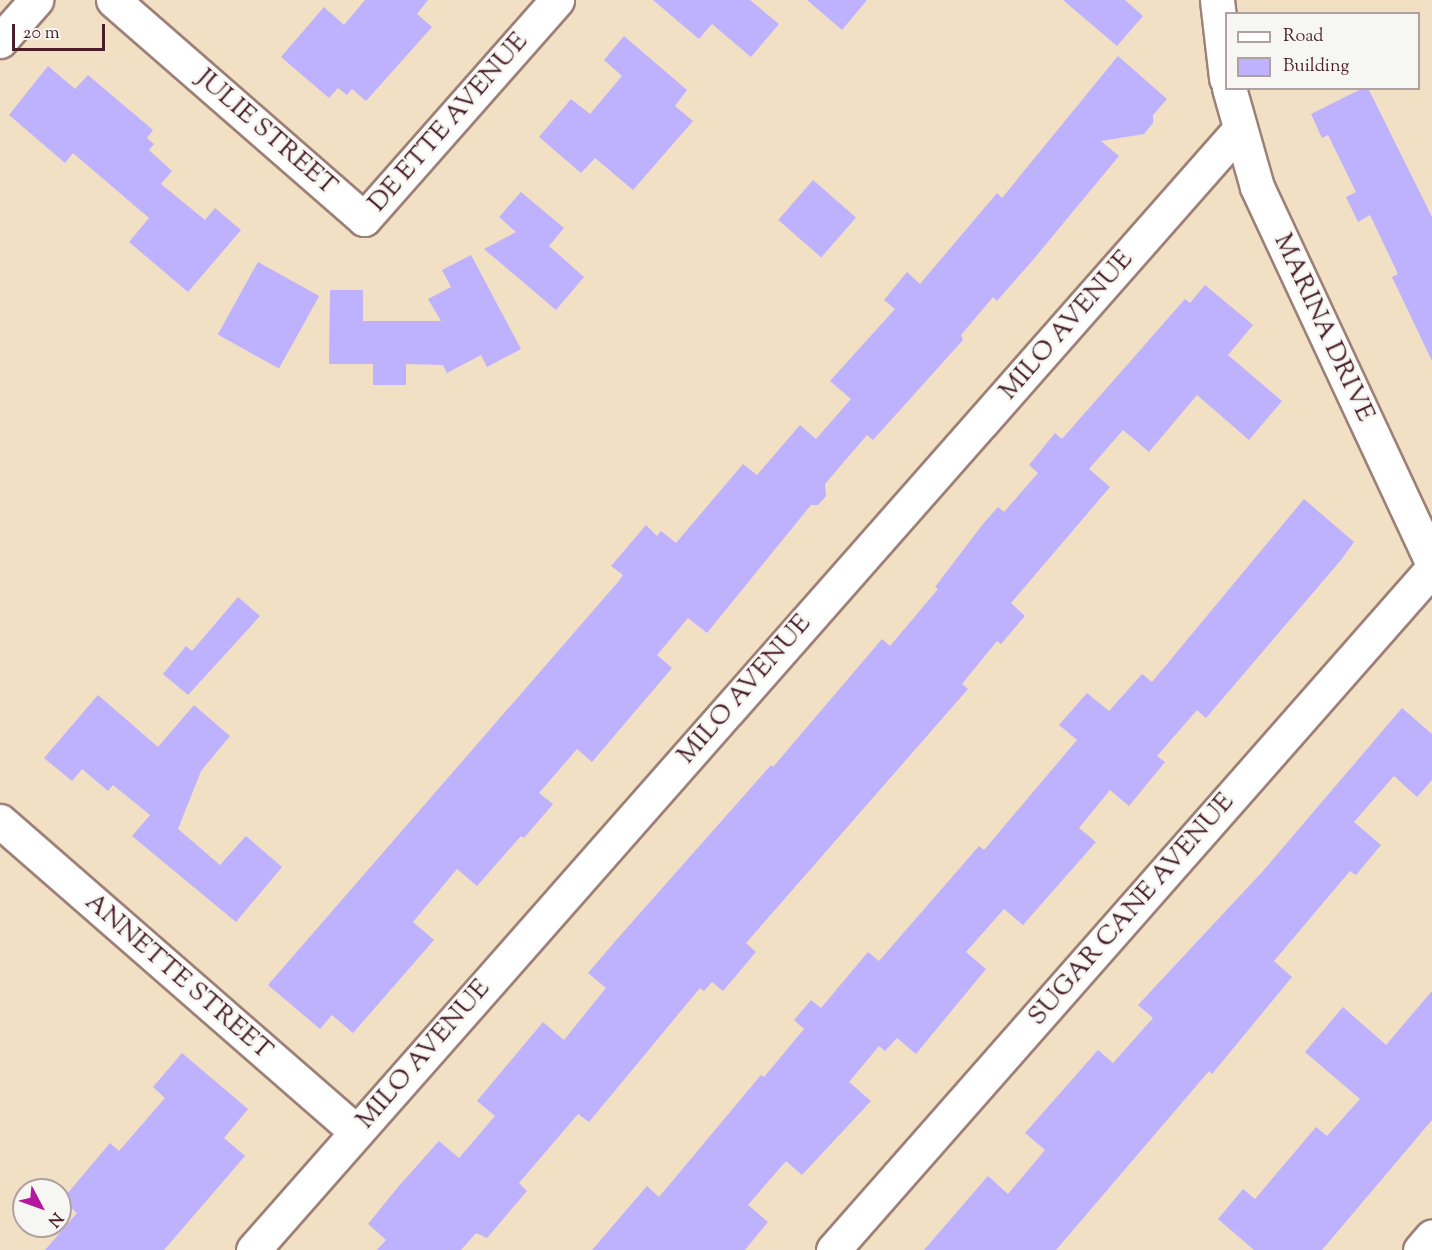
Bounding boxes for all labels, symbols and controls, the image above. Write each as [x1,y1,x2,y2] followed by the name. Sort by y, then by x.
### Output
[15,12,108,50] scale bar
[1225,12,1420,90] legend
[23,21,60,47] text: 20 m
[1283,24,1323,50] text: Road
[363,27,535,219] street label: DE ETTE AVENUE
[1283,54,1349,80] text: Building
[189,63,343,203] street label: JULIE STREET
[1266,229,1380,427] street label: MARINA DRIVE
[994,245,1140,407] street label: MILO AVENUE
[672,609,818,771] street label: MILO AVENUE
[1022,787,1242,1033] street label: SUGAR CANE AVENUE
[78,887,278,1067] street label: ANNETTE STREET
[351,974,497,1136] street label: MILO AVENUE
[12,1178,72,1238] north arrow
[42,1206,67,1231] text: N

